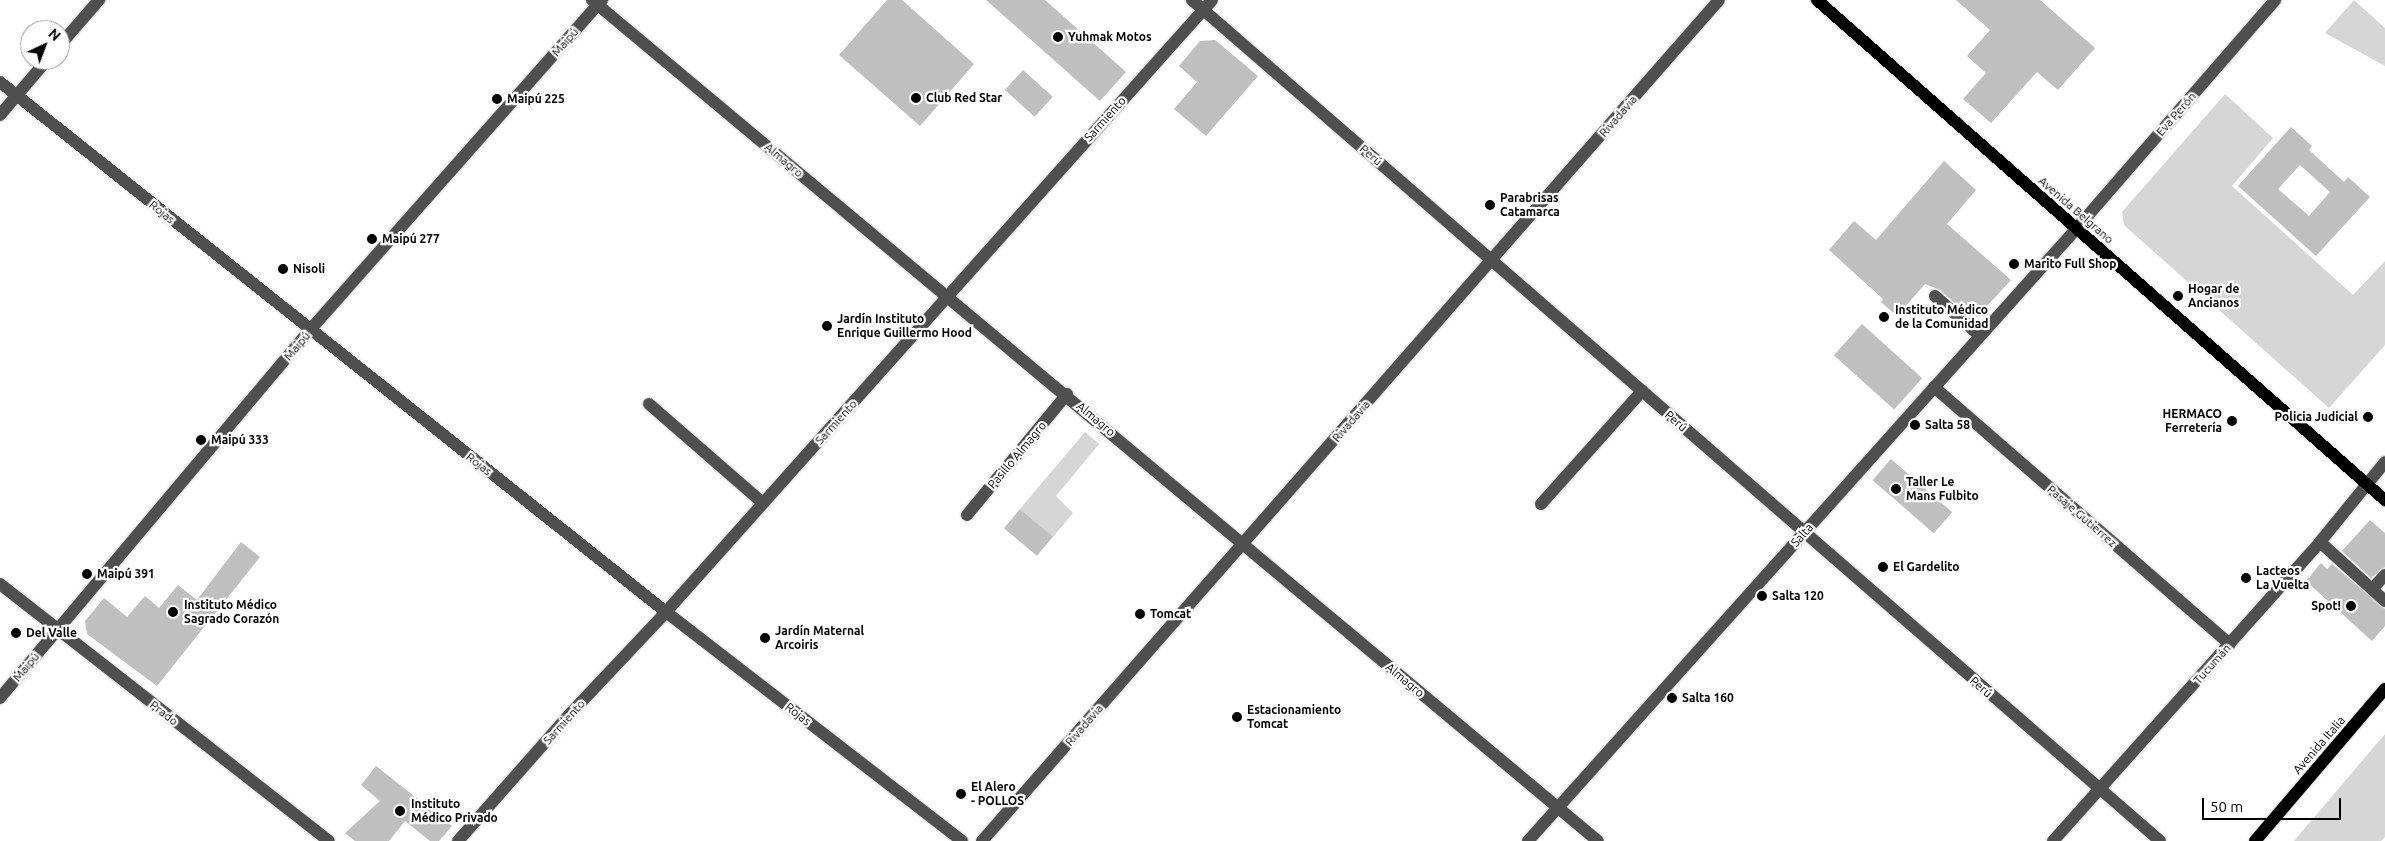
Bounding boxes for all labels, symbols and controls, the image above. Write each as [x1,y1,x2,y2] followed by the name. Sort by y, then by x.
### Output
[20,20,70,70] north arrow
[45,25,64,44] text: N
[549,25,581,59] street label: Maipú
[1068,30,1152,44] place label: Yuhmak Motos
[1052,31,1064,43] marker: Yuhmak Motos
[2153,89,2199,139] street label: Eva Perón
[926,91,1002,105] place label: Club Red Star
[507,92,565,106] place label: Maipú 225
[910,92,922,104] marker: Club Red Star
[1596,92,1640,140] street label: Rivadavia
[491,93,503,105] marker: Maipú 225
[1081,94,1129,144] street label: Sarmiento
[762,140,806,180] street label: Almagro
[1357,141,1385,169] street label: Perú
[2036,174,2116,246] street label: Avenida Belgrano
[1500,191,1560,219] place label: Parabrisas Catamarca
[146,197,178,227] street label: Rojas
[1484,199,1496,211] marker: Parabrisas Catamarca
[382,232,440,246] place label: Maipú 277
[366,233,378,245] marker: Maipú 277
[2024,257,2116,271] place label: Marito Full Shop
[2008,258,2020,270] marker: Marito Full Shop
[293,262,325,276] place label: Nisoli
[277,263,289,275] marker: Nisoli
[2188,282,2239,310] place label: Hogar de Ancianos
[2172,290,2184,302] marker: Hogar de Ancianos
[1895,303,1988,331] place label: Instituto Médico de la Comunidad
[1877,310,1891,324] marker: Instituto Médico de la Comunidad
[837,312,972,340] place label: Jardín Instituto Enrique Guillermo Hood
[821,320,833,332] marker: Jardín Instituto Enrique Guillermo Hood
[281,329,313,363] street label: Maipú
[812,397,860,447] street label: Sarmiento
[1329,397,1373,445] street label: Rivadavia
[1074,399,1118,439] street label: Almagro
[1662,407,1690,435] street label: Perú
[2163,407,2222,435] place label: HERMACO Ferretería
[2275,410,2358,424] place label: Policia Judicial
[2362,411,2374,423] marker: Policia Judicial
[2226,415,2238,427] marker: HERMACO Ferretería
[985,418,1049,492] street label: Pasillo Almagro
[1925,418,1970,432] place label: Salta 58
[1909,419,1921,431] marker: Salta 58
[211,433,269,447] place label: Maipú 333
[195,434,207,446] marker: Maipú 333
[463,449,495,479] street label: Rojas
[1906,475,1979,503] place label: Taller Le Mans Fulbito
[2044,482,2120,550] street label: Pasaje Gutierrez
[1890,483,1902,495] marker: Taller Le Mans Fulbito
[1788,520,1816,550] street label: Salta
[1893,560,1960,574] place label: El Gardelito
[1877,561,1889,573] marker: El Gardelito
[2256,564,2309,592] place label: Lacteos La Vuelta
[97,567,155,581] place label: Maipú 391
[81,568,93,580] marker: Maipú 391
[2240,572,2252,584] marker: Lacteos La Vuelta
[1772,589,1824,603] place label: Salta 120
[1756,590,1768,602] marker: Salta 120
[184,598,279,626] place label: Instituto Médico Sagrado Corazón
[2311,599,2341,613] place label: Spot!
[2345,600,2357,612] marker: Spot!
[166,605,180,619] marker: Instituto Médico Sagrado Corazón
[1150,607,1191,621] place label: Tomcat
[1134,608,1146,620] marker: Tomcat
[775,624,864,652] place label: Jardín Maternal Arcoiris
[26,626,77,640] place label: Del Valle
[10,627,22,639] marker: Del Valle
[759,632,771,644] marker: Jardín Maternal Arcoiris
[2190,641,2234,687] street label: Tucumán
[10,650,42,684] street label: Maipú
[1383,660,1427,700] street label: Almagro
[1967,673,1995,701] street label: Perú
[1682,691,1734,705] place label: Salta 160
[1666,692,1678,704] marker: Salta 160
[540,697,588,747] street label: Sarmiento
[147,698,181,728] street label: Prado
[782,699,814,729] street label: Rojas
[1062,701,1106,749] street label: Rivadavia
[1247,703,1341,731] place label: Estacionamiento Tomcat
[1231,711,1243,723] marker: Estacionamiento Tomcat
[2290,713,2348,777] street label: Avenida Italia
[971,780,1024,808] place label: El Alero - POLLOS
[955,788,967,800] marker: El Alero - POLLOS
[2205,788,2344,820] scale bar
[411,797,498,825] place label: Instituto Médico Privado
[2210,798,2243,815] text: 50 m
[393,804,407,818] marker: Instituto Médico Privado

